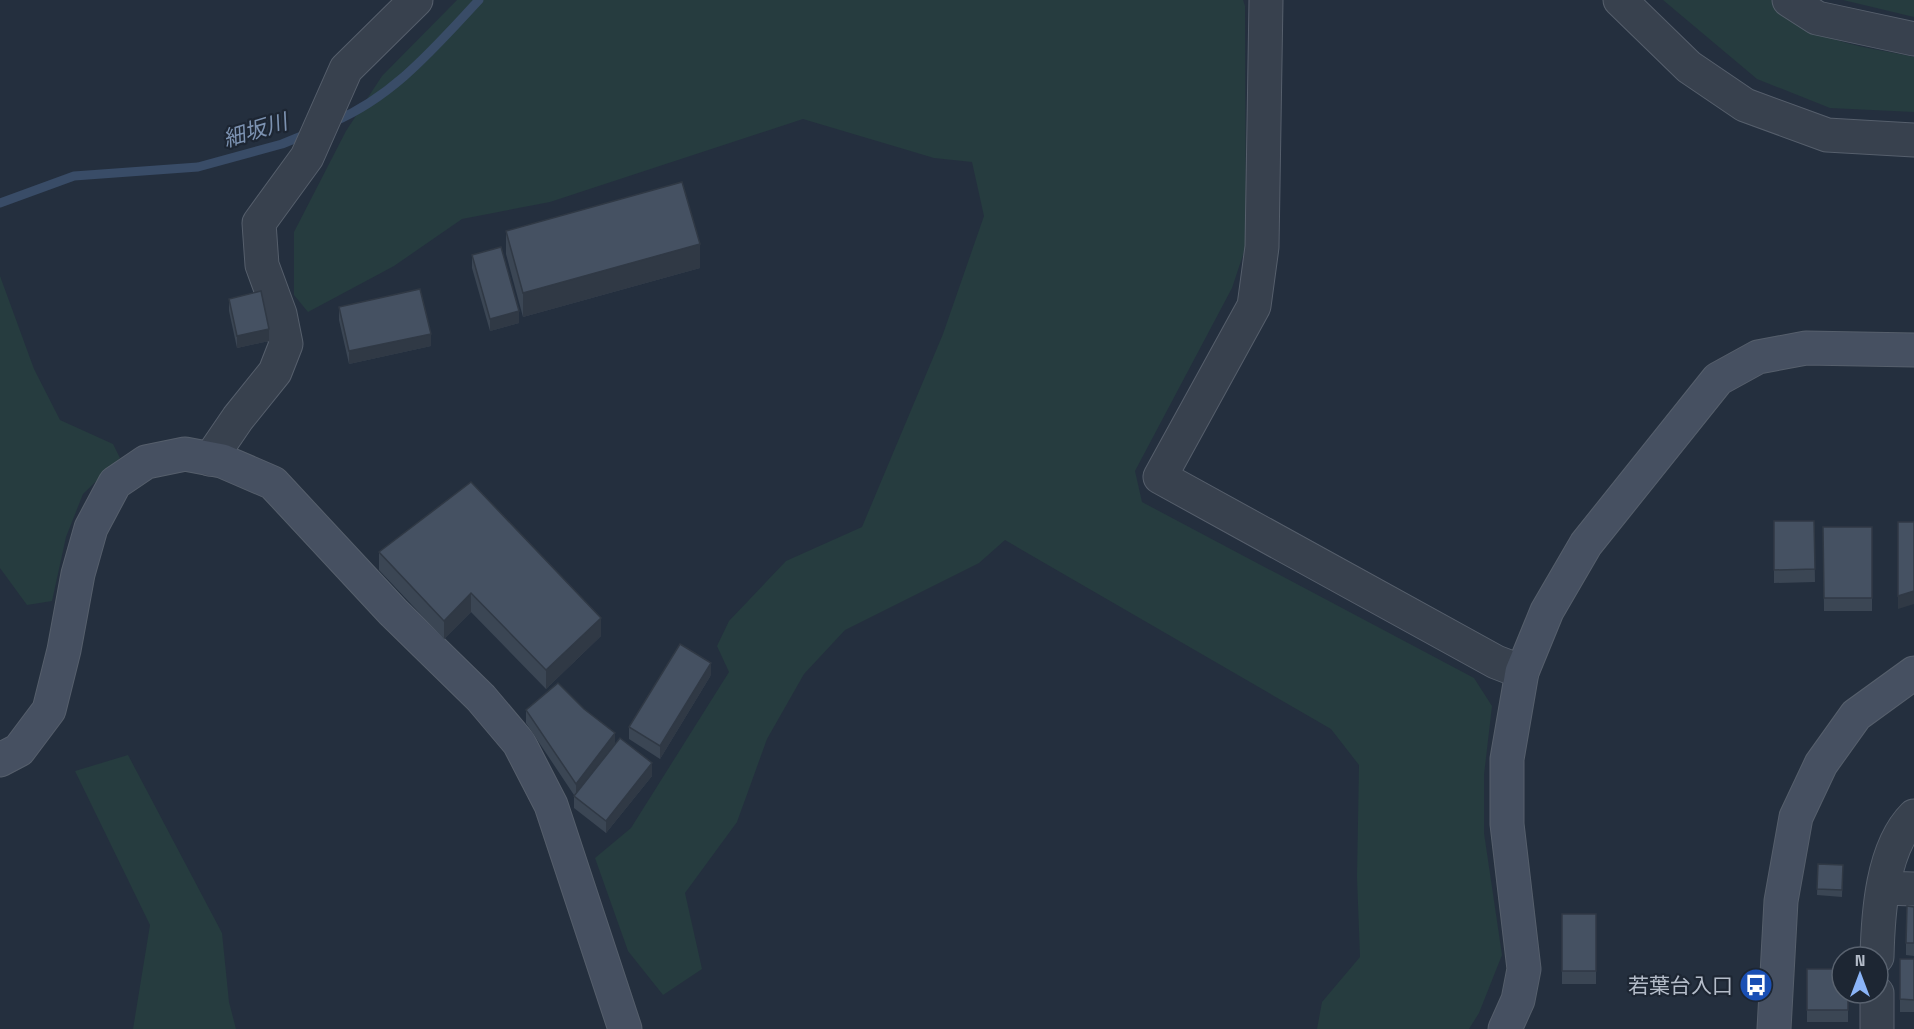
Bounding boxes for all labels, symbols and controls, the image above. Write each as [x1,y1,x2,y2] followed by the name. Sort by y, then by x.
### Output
[219,106,293,153] water label: 細坂川
[1830,945,1890,1005] north arrow
[1855,950,1865,971] text: N
[1738,967,1774,1003] bus stop icon: 若葉台入口
[1628,972,1733,999] place label: 若葉台入口

